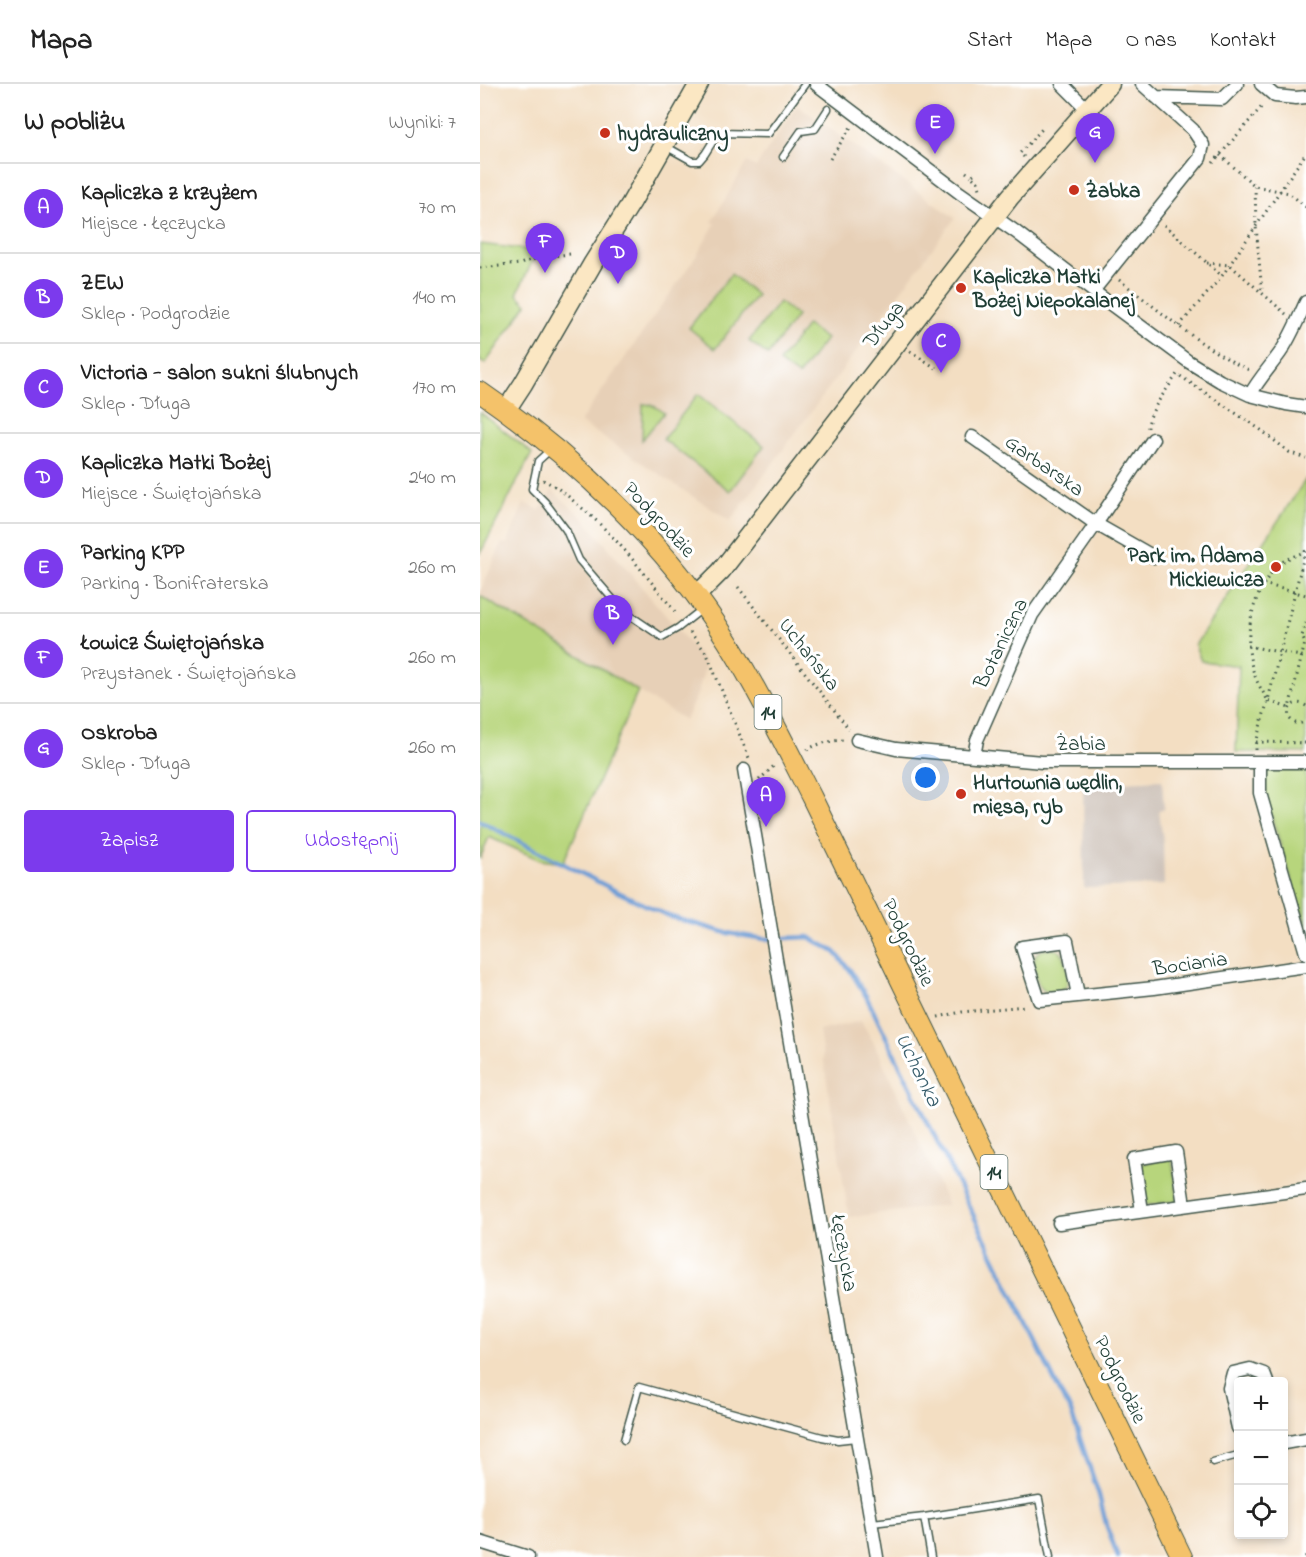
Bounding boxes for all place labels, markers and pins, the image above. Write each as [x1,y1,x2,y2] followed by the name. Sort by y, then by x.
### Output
[916,104,954,154] pin: E
[1076,113,1114,163] pin: G
[617,120,729,152] place label: hydrauliczny
[598,126,612,140] marker: hydrauliczny
[1086,177,1140,207] place label: Żabka
[1067,183,1081,197] marker: Żabka
[526,224,564,273] pin: F
[598,234,638,284] pin: D
[972,263,1135,317] place label: Kapliczka Matki Bożej Niepokalanej
[954,281,968,295] marker: Kapliczka Matki Bożej Niepokalanej
[922,324,960,373] pin: C
[1127,542,1264,596] place label: Park im. Adama Mickiewicza
[1269,560,1283,574] marker: Park im. Adama Mickiewicza
[594,596,632,645] pin: B
[973,769,1123,825] place label: Hurtownia wędlin, mięsa, ryb
[746,778,786,827] pin: A
[954,787,968,801] marker: Hurtownia wędlin, mięsa, ryb

